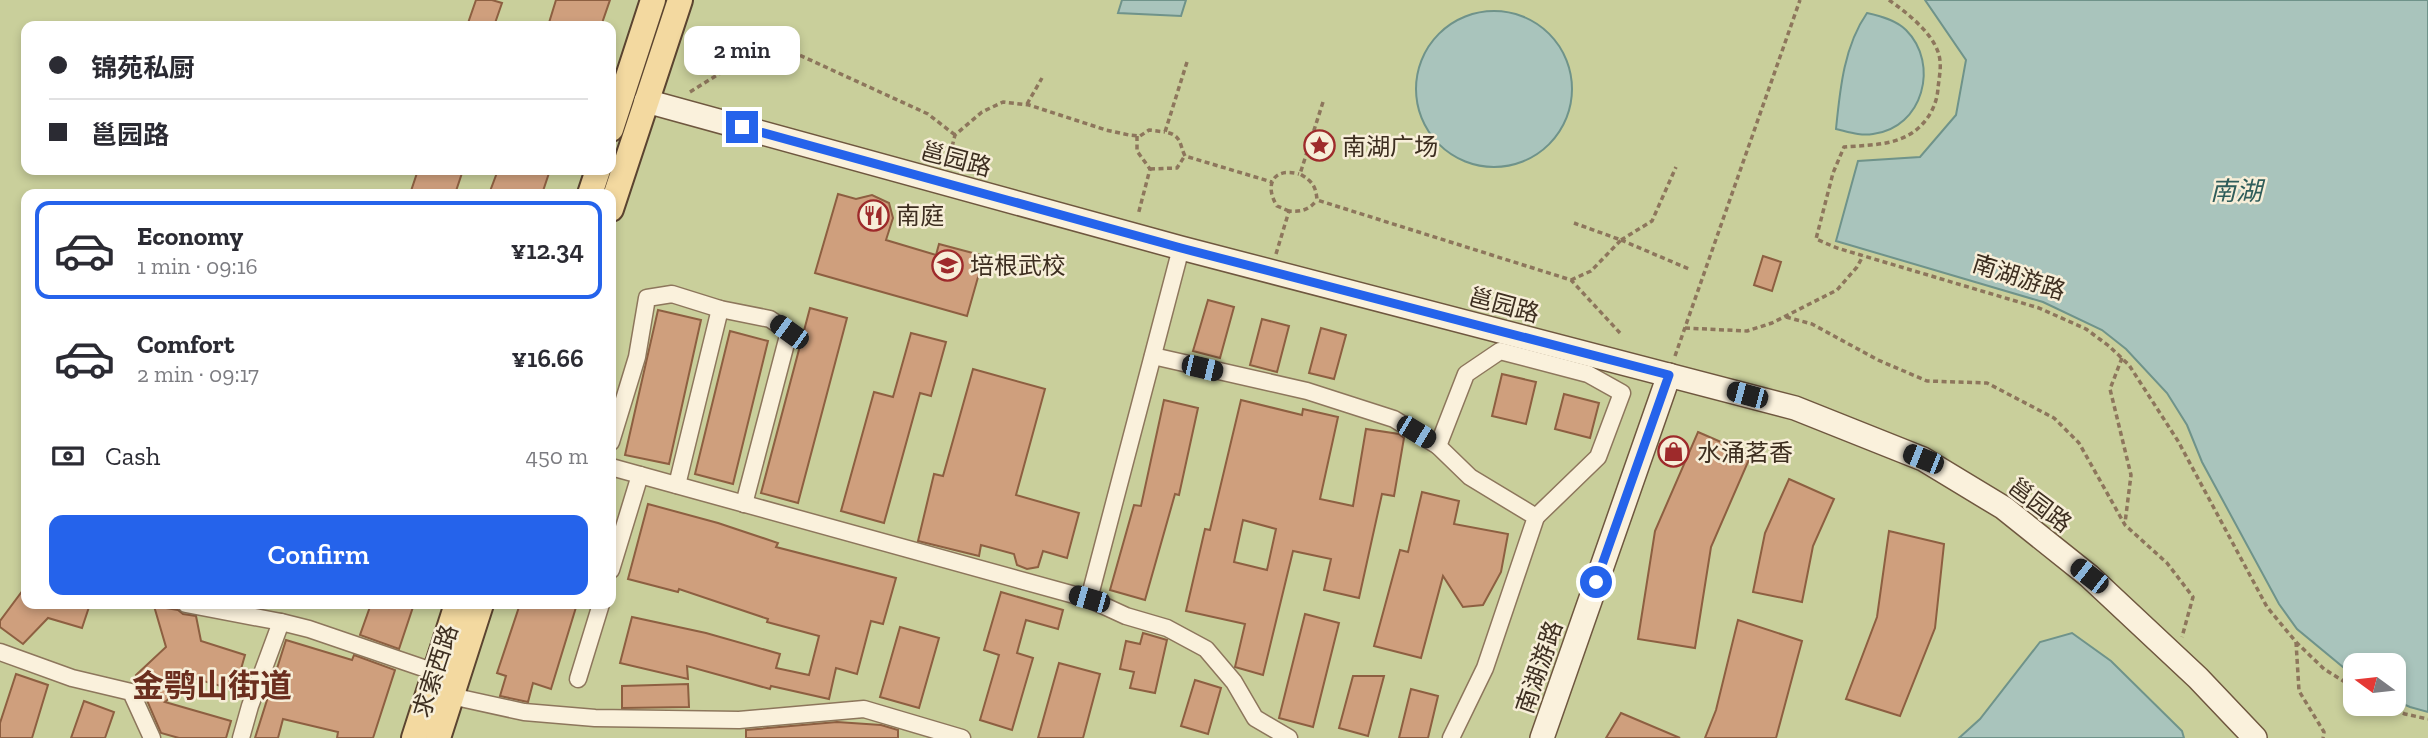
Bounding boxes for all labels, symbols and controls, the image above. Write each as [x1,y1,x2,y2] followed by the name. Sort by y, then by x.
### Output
[684,25,800,74] callout: 2 min
[713,36,771,64] text: 2 min
[91,52,195,84] text: 锦苑私厨
[726,111,758,143] route end
[91,119,169,151] text: 邕园路
[1302,129,1336,163] place icon: 南湖广场
[1342,132,1438,161] place label: 南湖广场
[917,136,995,182] street label: 邕园路
[2210,175,2266,207] water label: 南湖
[856,198,890,232] restaurant icon: 南庭
[896,201,944,230] place label: 南庭
[53,219,116,282] icon: car
[137,220,243,252] text: Economy
[511,234,584,266] text: ¥12.34
[930,248,964,282] school or university icon: 培根武校
[1969,248,2069,306] street label: 南湖游路
[970,251,1066,280] place label: 培根武校
[137,252,258,280] text: 1 min · 09:16
[1465,282,1543,328] street label: 邕园路
[766,311,813,353] car
[53,327,116,390] icon: car
[137,328,234,360] text: Comfort
[512,342,584,374] text: ¥16.66
[1180,353,1225,383] car
[137,360,259,388] text: 2 min · 09:17
[1724,379,1771,411] car
[1393,412,1440,452] car
[1657,435,1691,469] shop icon: 水涌茗香
[49,437,87,475] icon: cash
[1697,438,1793,467] place label: 水涌茗香
[105,440,160,472] text: Cash
[1900,441,1947,477] car
[526,442,588,470] text: 450 m
[2003,472,2077,538] street label: 邕园路
[49,515,588,595] button: Confirm
[2066,555,2113,597] car
[1580,566,1612,598] route start
[1066,583,1113,615] car
[1510,617,1568,717] street label: 南湖游路
[406,621,464,721] street label: 求索西路
[2343,653,2406,716] north arrow
[2343,653,2406,716] map controls
[132,667,292,705] district label: 金鹗山街道

